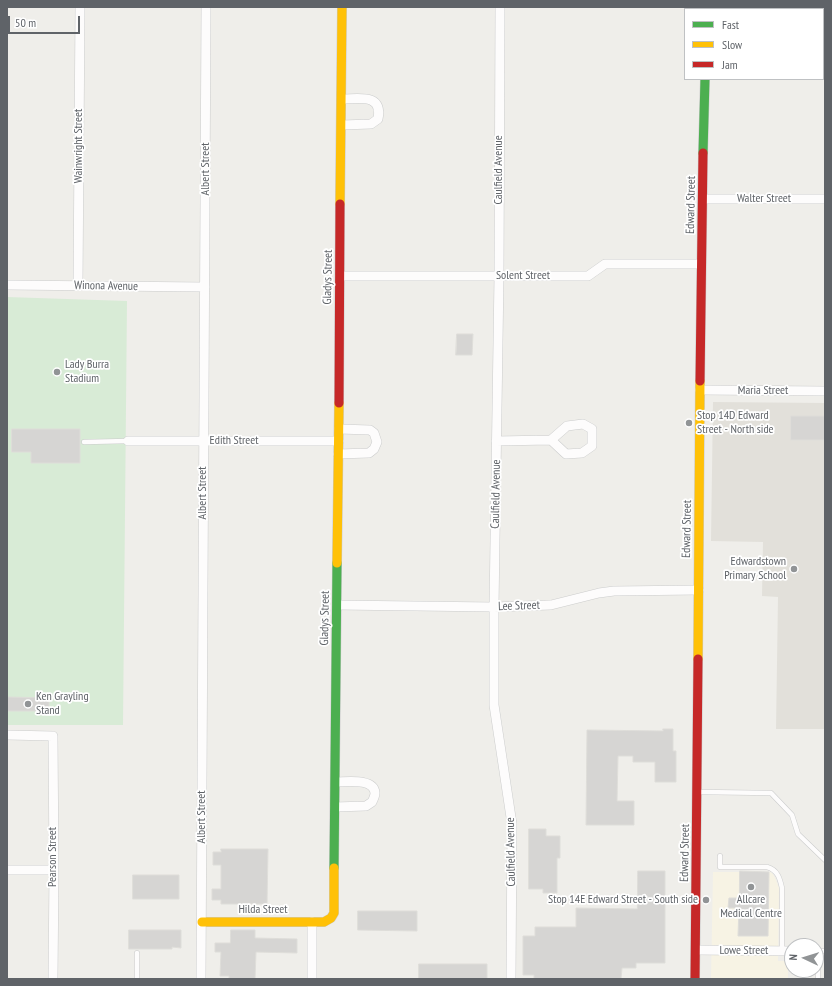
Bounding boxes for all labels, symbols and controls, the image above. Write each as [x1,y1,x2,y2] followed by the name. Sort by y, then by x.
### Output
[10,8,82,34] scale bar
[684,8,824,80] legend
[15,15,36,30] text: 50 m
[722,17,739,32] text: Fast
[722,37,742,52] text: Slow
[722,57,738,72] text: Jam
[72,109,86,183] street label: Wainwright Street
[492,135,506,205] street label: Caulfield Avenue
[199,143,213,195] street label: Albert Street
[683,176,699,234] street label: Edward Street
[737,192,791,206] street label: Walter Street
[320,250,336,304] street label: Gladys Street
[496,269,550,283] street label: Solent Street
[74,278,138,294] street label: Winona Avenue
[65,358,109,386] place label: Lady Burra Stadium
[52,367,62,377] marker: Lady Burra Stadium
[738,384,788,398] street label: Maria Street
[697,409,774,437] place label: Stop 14D Edward Street - North side
[684,418,694,428] marker: Stop 14D Edward Street - North side
[210,434,258,448] street label: Edith Street
[488,459,504,529] street label: Caulfield Avenue
[196,467,210,519] street label: Albert Street
[679,500,695,558] street label: Edward Street
[724,555,786,583] place label: Edwardstown Primary School
[789,564,799,574] marker: Edwardstown Primary School
[317,591,333,645] street label: Gladys Street
[498,598,540,614] street label: Lee Street
[36,690,89,718] place label: Ken Grayling Stand
[23,699,33,709] marker: Ken Grayling Stand
[195,791,209,843] street label: Albert Street
[503,817,519,887] street label: Caulfield Avenue
[677,824,693,882] street label: Edward Street
[46,827,60,887] street label: Pearson Street
[746,882,756,892] marker: Allcare Medical Centre
[548,893,698,907] place label: Stop 14E Edward Street - South side
[720,893,782,921] place label: Allcare Medical Centre
[701,895,711,905] marker: Stop 14E Edward Street - South side
[238,903,288,917] street label: Hilda Street
[784,938,824,978] north arrow
[720,944,768,958] street label: Lowe Street
[786,954,800,961] text: N

